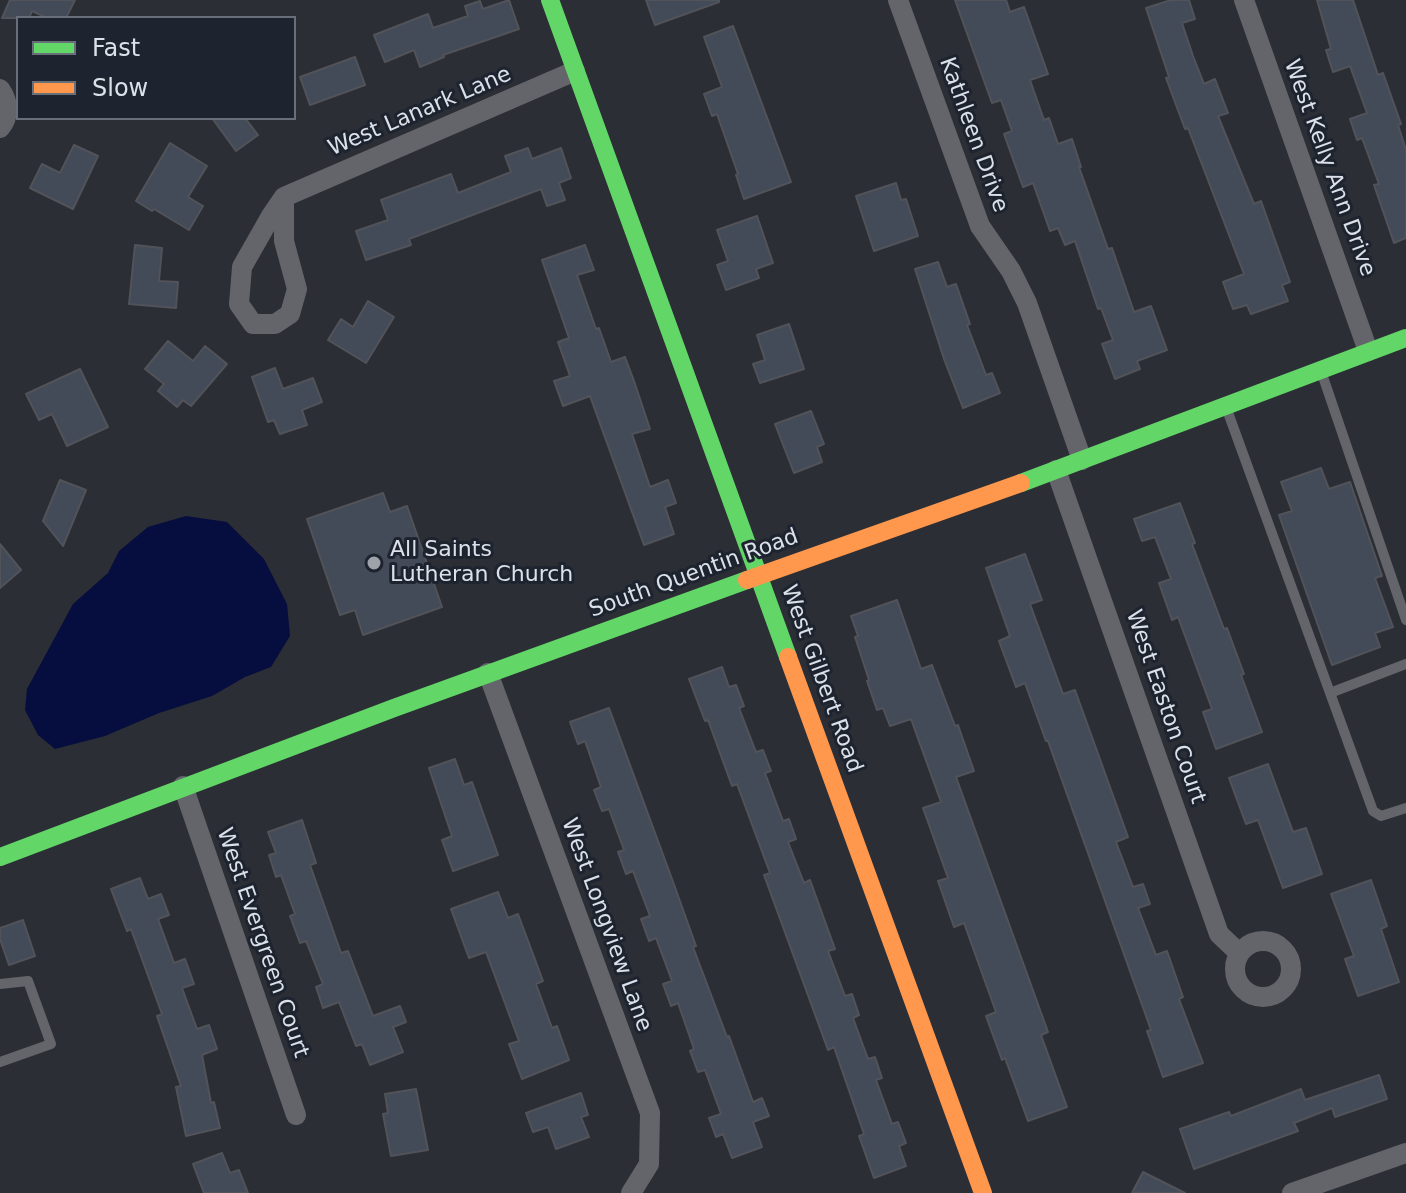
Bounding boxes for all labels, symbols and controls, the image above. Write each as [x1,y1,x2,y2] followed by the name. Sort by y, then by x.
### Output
[16,16,296,120] legend
[92,34,140,62] text: Fast
[933,54,1013,216] street label: Kathleen Drive
[1277,56,1381,280] street label: West Kelly Ann Drive
[325,62,515,162] street label: West Lanark Lane
[92,74,148,102] text: Slow
[586,524,802,624] street label: South Quentin Road
[390,537,573,588] place label: All Saints Lutheran Church
[365,554,383,572] marker: All Saints Lutheran Church
[775,582,867,776] street label: West Gilbert Road
[1119,607,1211,807] street label: West Easton Court
[555,815,657,1035] street label: West Longview Lane
[210,825,314,1061] street label: West Evergreen Court

